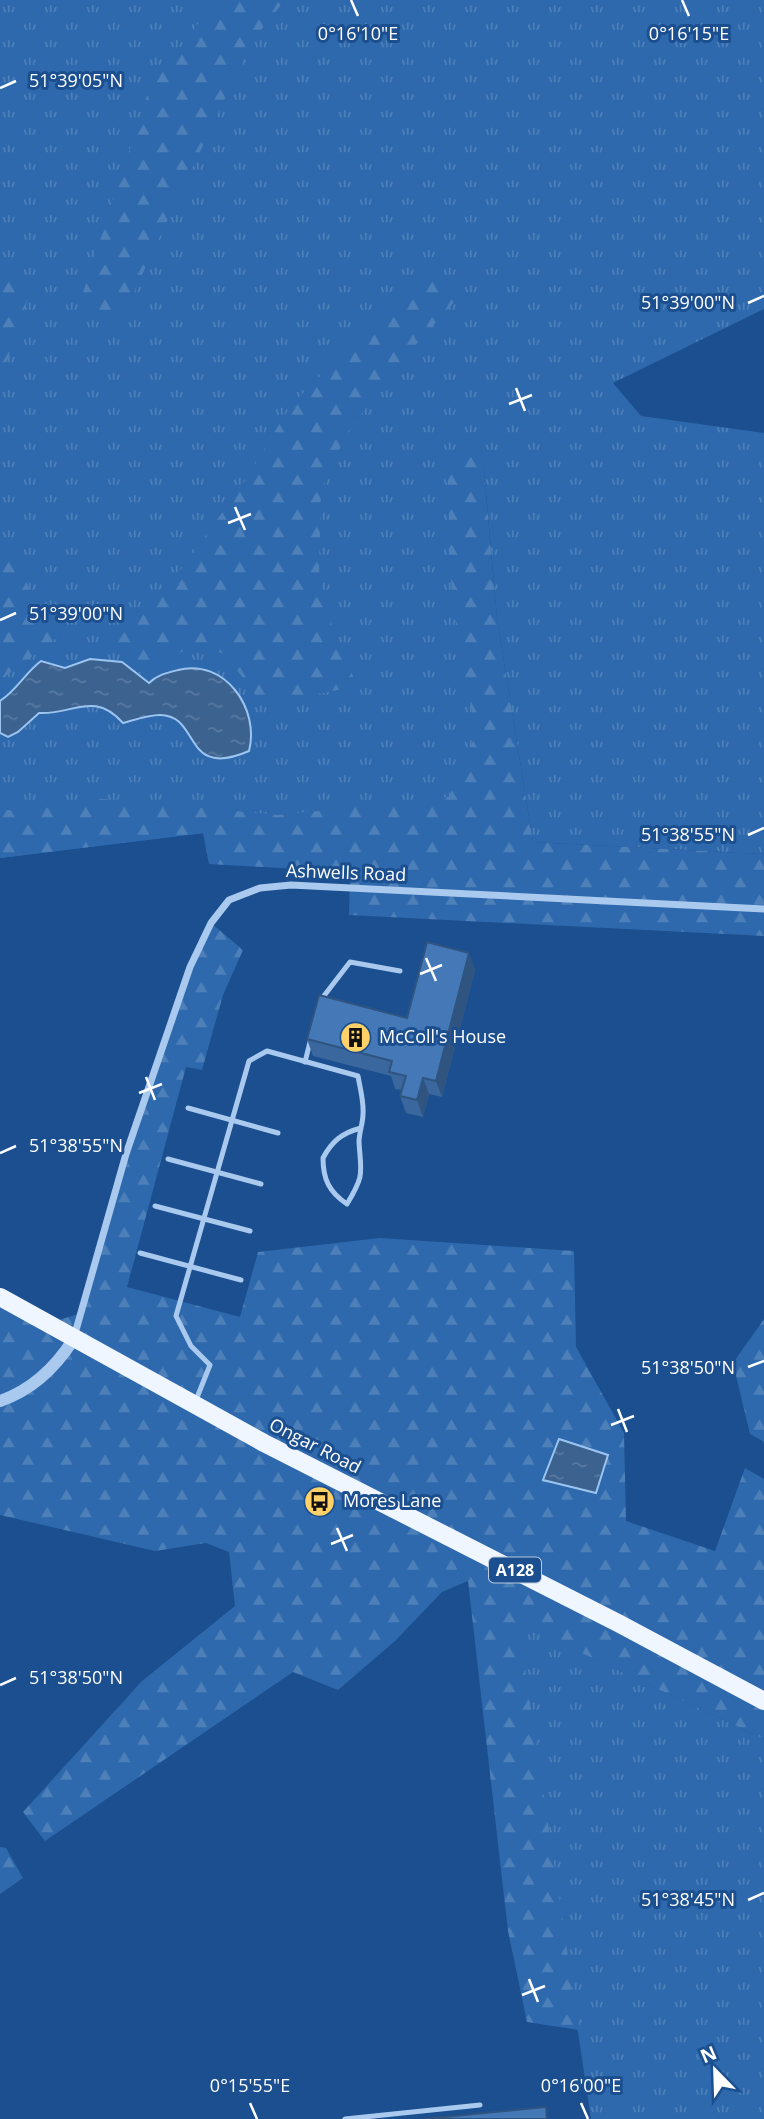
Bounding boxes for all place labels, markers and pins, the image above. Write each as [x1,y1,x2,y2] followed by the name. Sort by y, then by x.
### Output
[339,1020,373,1054] building icon: McColl's House
[379,1024,506,1048] place label: McColl's House
[303,1484,337,1518] bus stop icon: Mores Lane
[343,1488,441,1512] place label: Mores Lane

